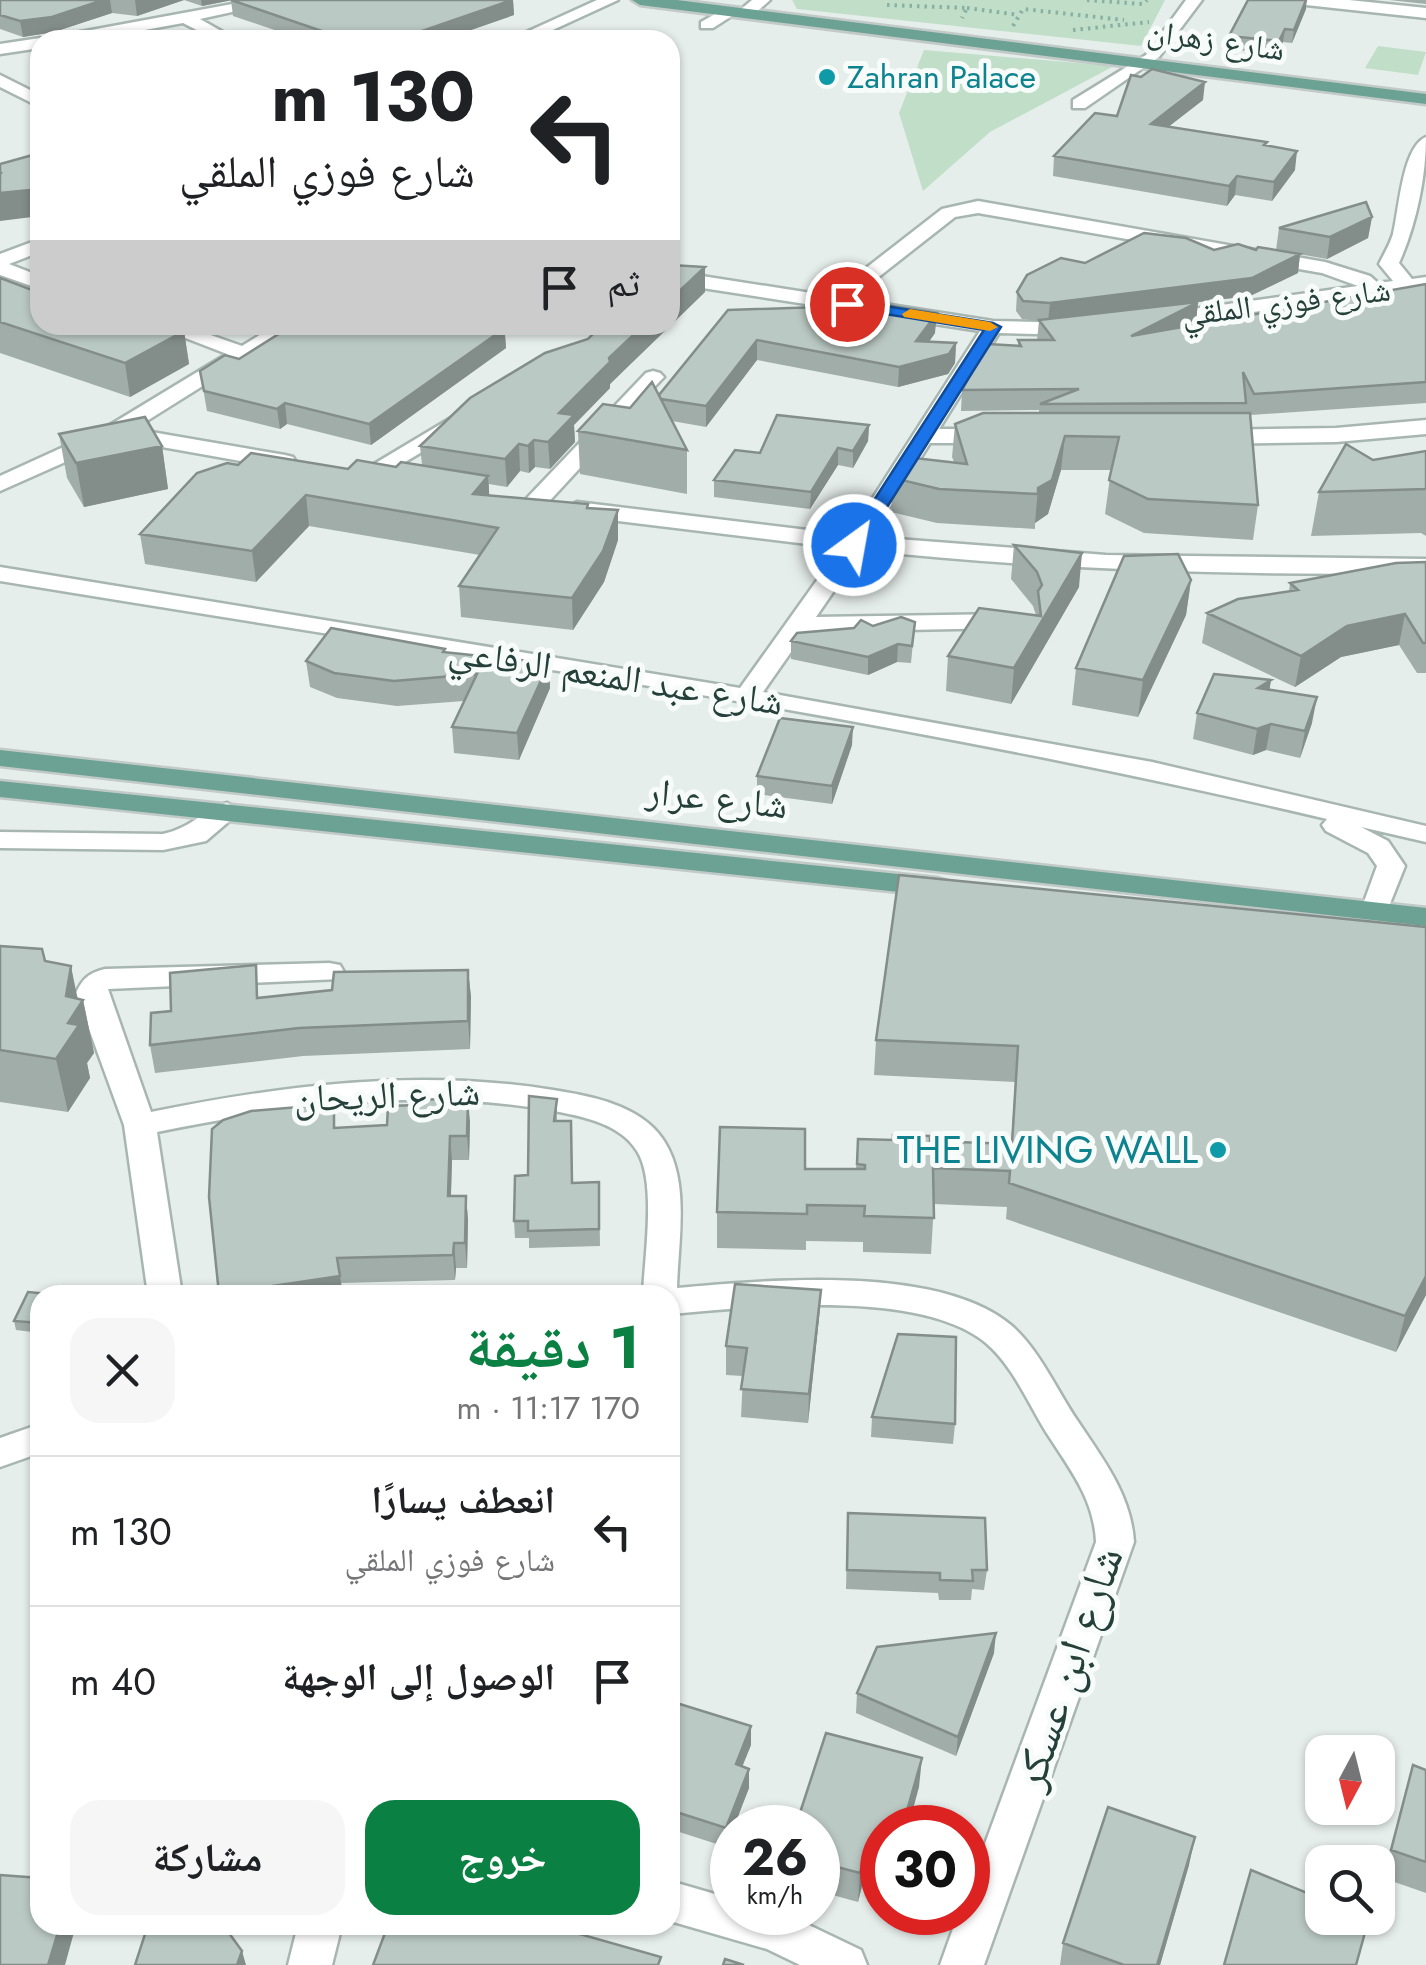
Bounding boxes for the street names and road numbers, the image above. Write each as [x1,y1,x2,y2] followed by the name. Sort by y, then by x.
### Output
[1144,8,1288,72] street label: شارع زهران
[1179,266,1393,340] street label: شارع فوزي الملقي
[445,622,787,732] street label: شارع عبد المنعم الرفاعي
[643,763,790,832] street label: شارع عرار
[293,1064,481,1125] street label: شارع الريحان
[995,1538,1139,1799] street label: شارع ابن عسكر

